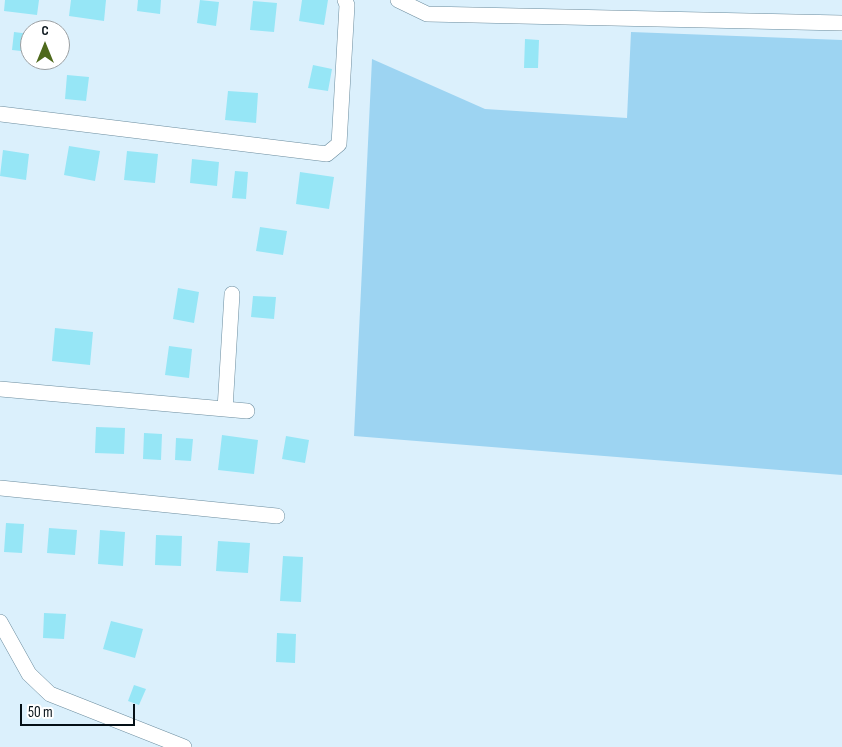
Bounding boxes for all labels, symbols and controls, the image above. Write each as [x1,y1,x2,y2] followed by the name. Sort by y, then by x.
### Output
[20,20,70,70] north arrow
[41,22,49,39] text: С
[22,694,138,726] scale bar
[28,703,53,722] text: 50 m

